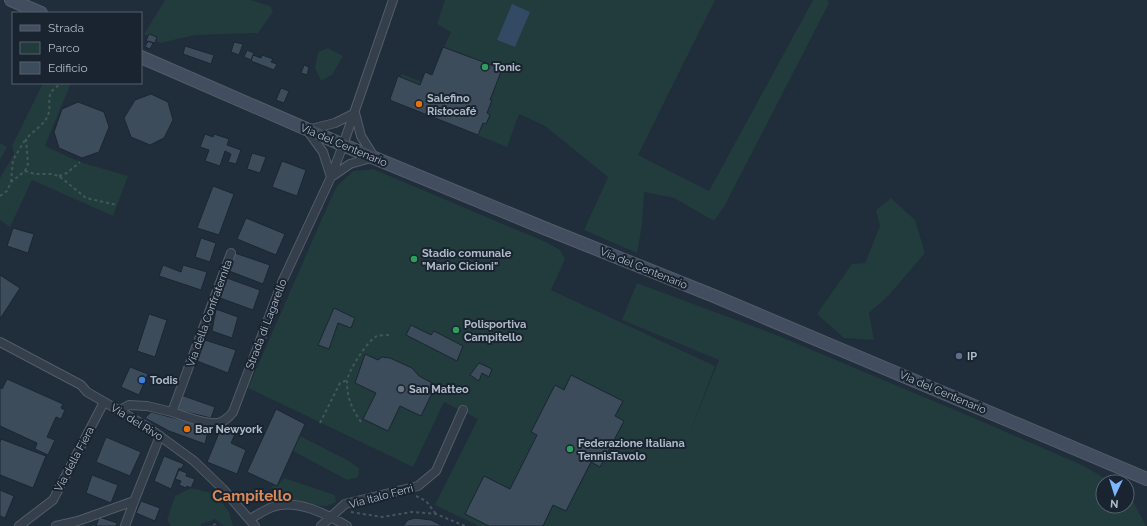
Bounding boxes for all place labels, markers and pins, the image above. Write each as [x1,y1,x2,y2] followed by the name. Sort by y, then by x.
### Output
[493,61,521,74] place label: Tonic
[480,62,490,72] marker: Tonic
[427,92,477,118] place label: Salefino Ristocafé
[414,99,424,109] marker: Salefino Ristocafé
[422,247,512,273] place label: Stadio comunale "Mario Cicioni"
[409,254,419,264] marker: Stadio comunale "Mario Cicioni"
[464,318,526,344] place label: Polisportiva Campitello
[451,325,461,335] marker: Polisportiva Campitello
[967,350,977,363] place label: IP
[954,351,964,361] marker: IP
[150,374,178,387] place label: Todis
[137,375,147,385] marker: Todis
[409,383,469,396] place label: San Matteo
[396,384,406,394] marker: San Matteo
[195,423,263,436] place label: Bar Newyork
[182,424,192,434] marker: Bar Newyork
[578,437,685,463] place label: Federazione Italiana TennisTavolo
[565,444,575,454] marker: Federazione Italiana TennisTavolo

